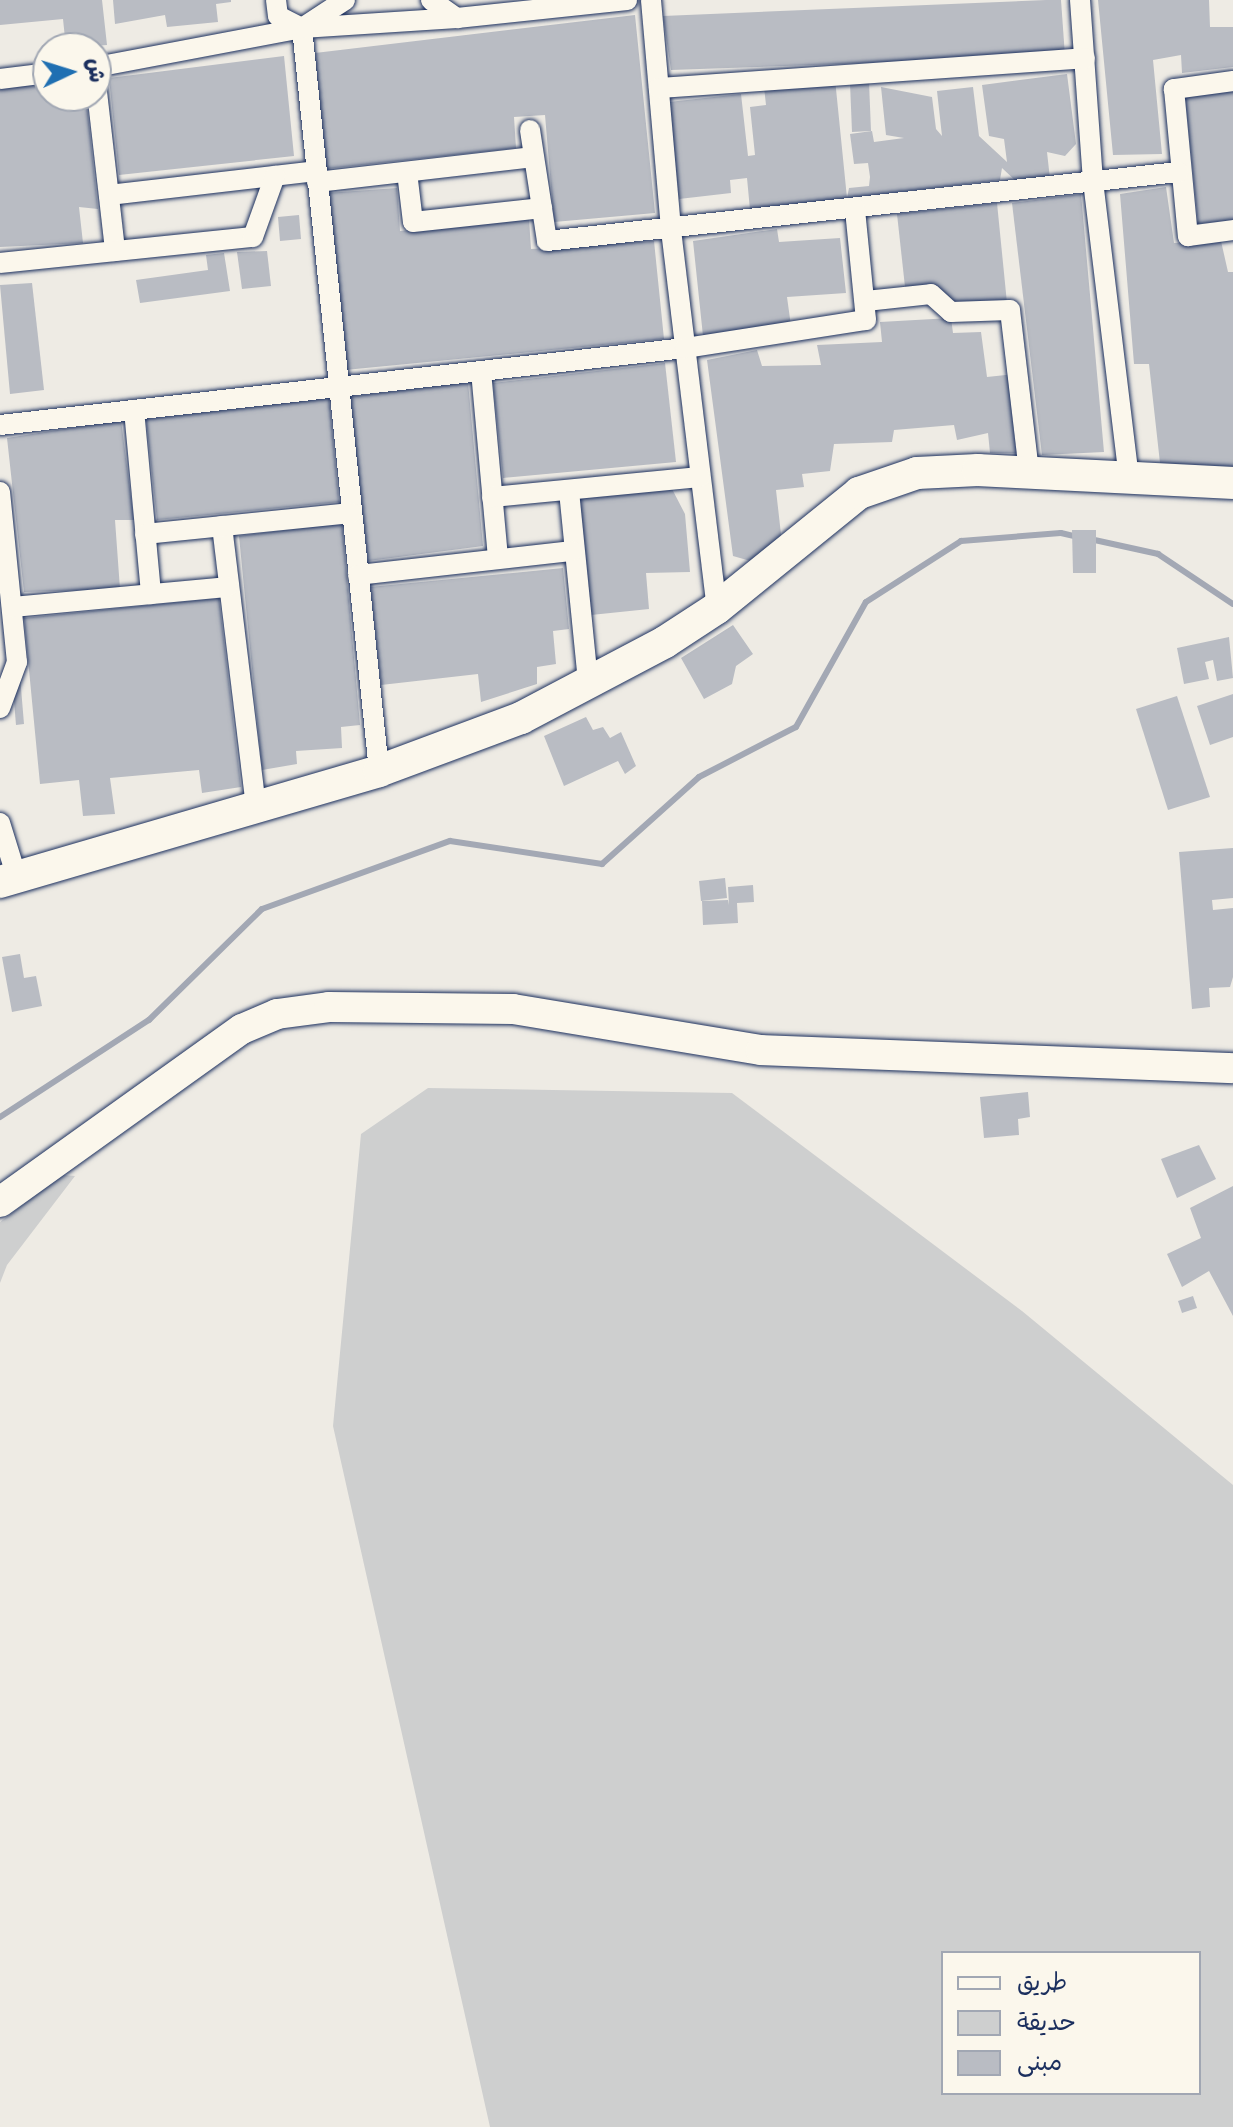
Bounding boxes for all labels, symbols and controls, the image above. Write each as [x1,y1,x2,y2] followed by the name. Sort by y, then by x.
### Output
[32,32,112,112] north arrow
[76,57,113,84] text: ش
[941,1951,1201,2095] legend
[1017,1964,1067,2003] text: طريق
[1017,2004,1076,2043] text: حديقة
[1017,2044,1062,2083] text: مبنى

